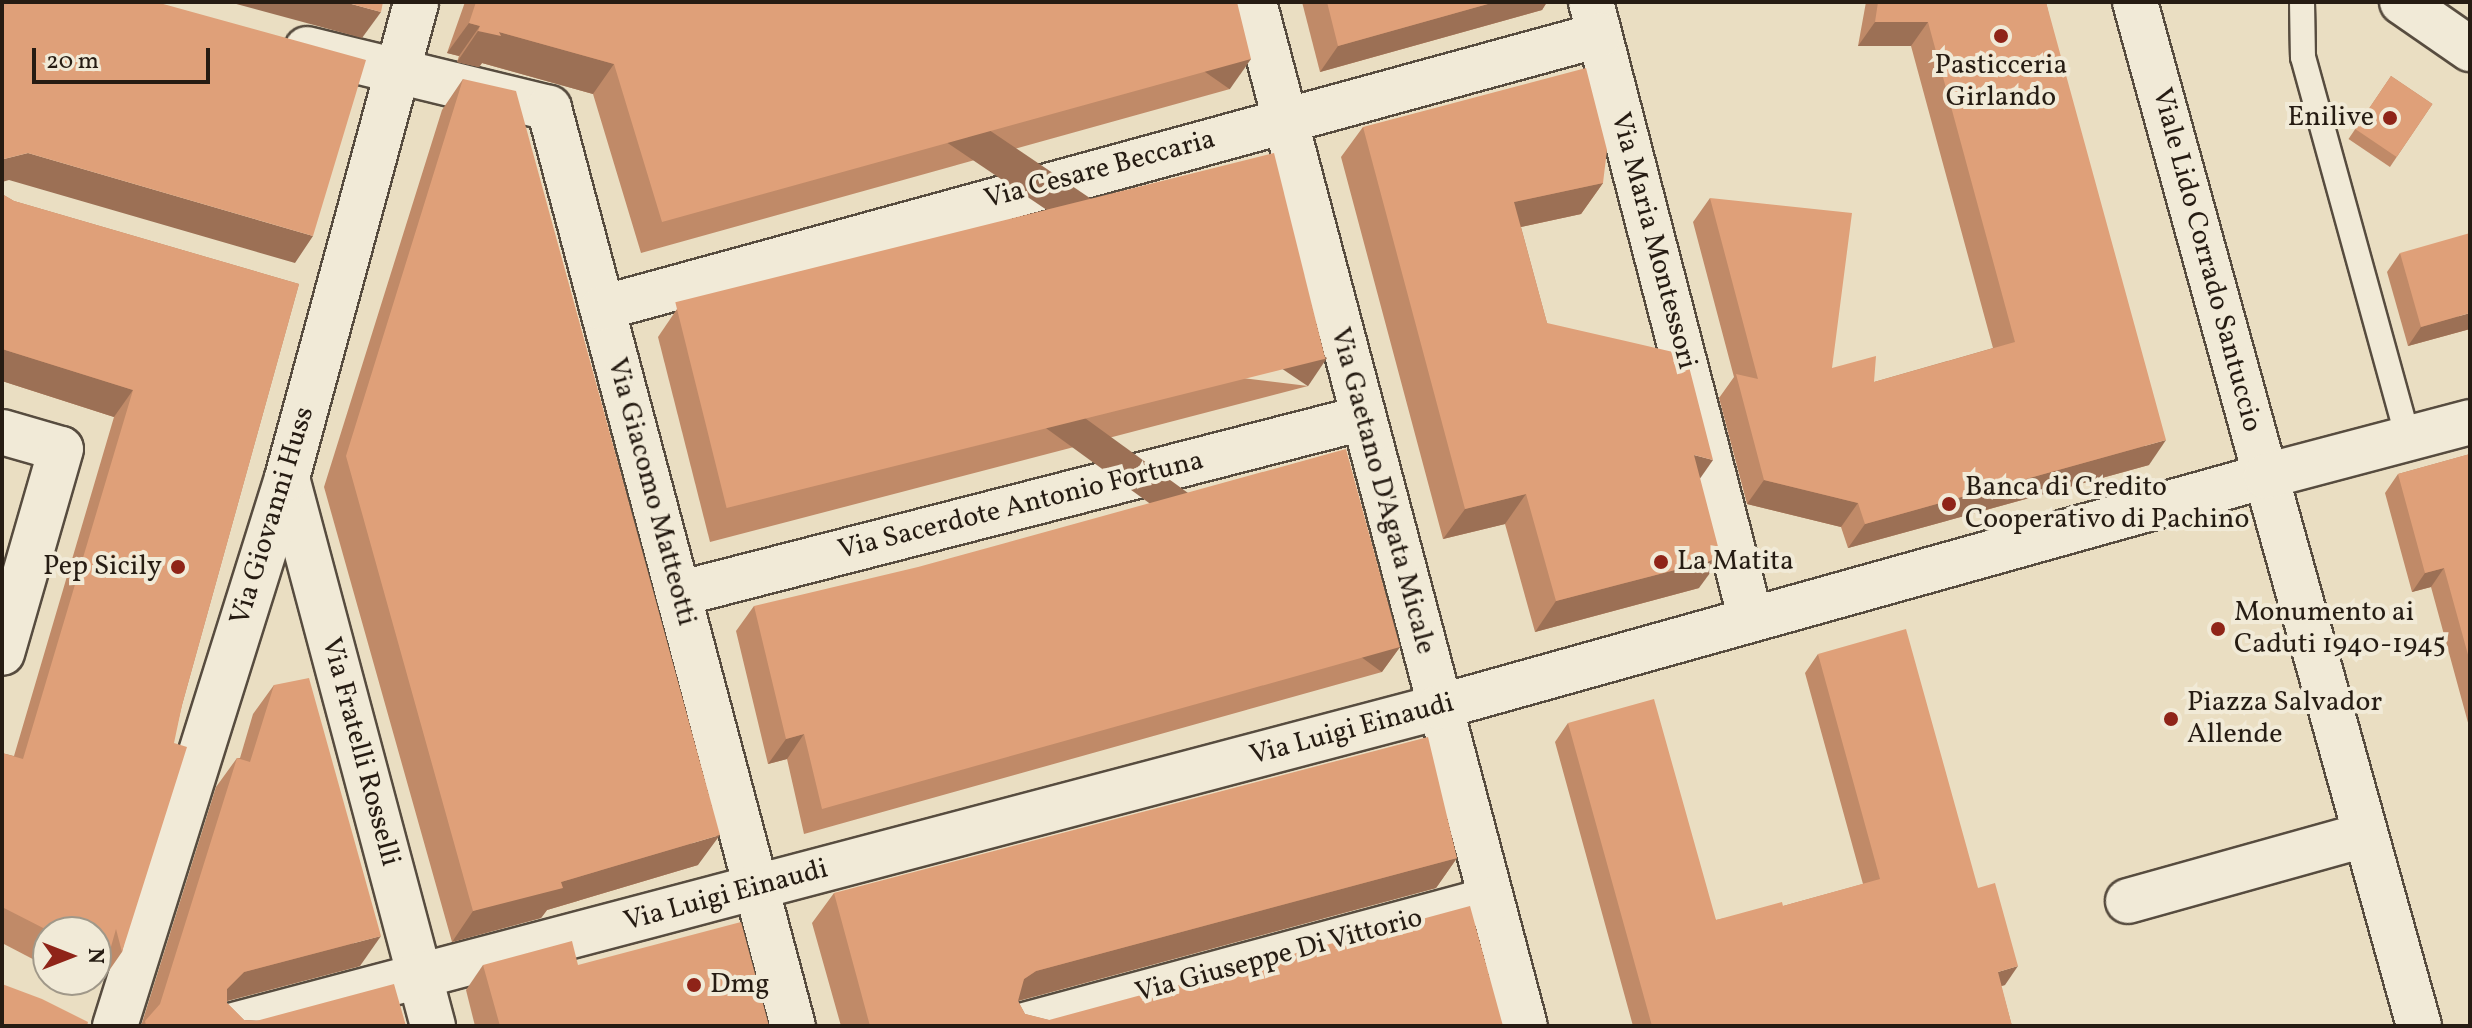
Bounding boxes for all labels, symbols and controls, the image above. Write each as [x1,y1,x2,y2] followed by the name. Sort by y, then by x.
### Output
[1992,27,2010,45] marker: Pasticceria Girlando
[36,32,214,82] scale bar
[46,45,99,79] text: 20 m
[1935,49,2067,115] place label: Pasticceria Girlando
[2144,84,2268,436] street label: Viale Lido Corrado Santuccio
[2287,101,2374,135] place label: Enilive
[1603,109,1703,373] street label: Via Maria Montessori
[2381,109,2399,127] marker: Enilive
[981,123,1219,217] street label: Via Cesare Beccaria
[1322,324,1442,658] street label: Via Gaetano D'Agata Micale
[599,354,703,630] street label: Via Giacomo Matteotti
[224,403,322,629] street label: Via Giovanni Huss
[835,444,1207,568] street label: Via Sacerdote Antonio Fortuna
[1965,471,2249,537] place label: Banca di Credito Cooperativo di Pachino
[1940,495,1958,513] marker: Banca di Credito Cooperativo di Pachino
[1677,545,1794,579] place label: La Matita
[43,550,162,584] place label: Pep Sicily
[1652,553,1670,571] marker: La Matita
[169,558,187,576] marker: Pep Sicily
[2234,596,2446,662] place label: Monumento ai Caduti 1940-1945
[2209,620,2227,638] marker: Monumento ai Caduti 1940-1945
[313,634,407,870] street label: Via Fratelli Rosselli
[2187,686,2382,752] place label: Piazza Salvador Allende
[1246,687,1458,773] street label: Via Luigi Einaudi
[2162,710,2180,728] marker: Piazza Salvador Allende
[620,853,832,939] street label: Via Luigi Einaudi
[1131,901,1427,1011] street label: Via Giuseppe Di Vittorio
[32,916,112,996] north arrow
[79,948,110,964] text: N
[710,968,770,1002] place label: Dmg
[685,976,703,994] marker: Dmg

